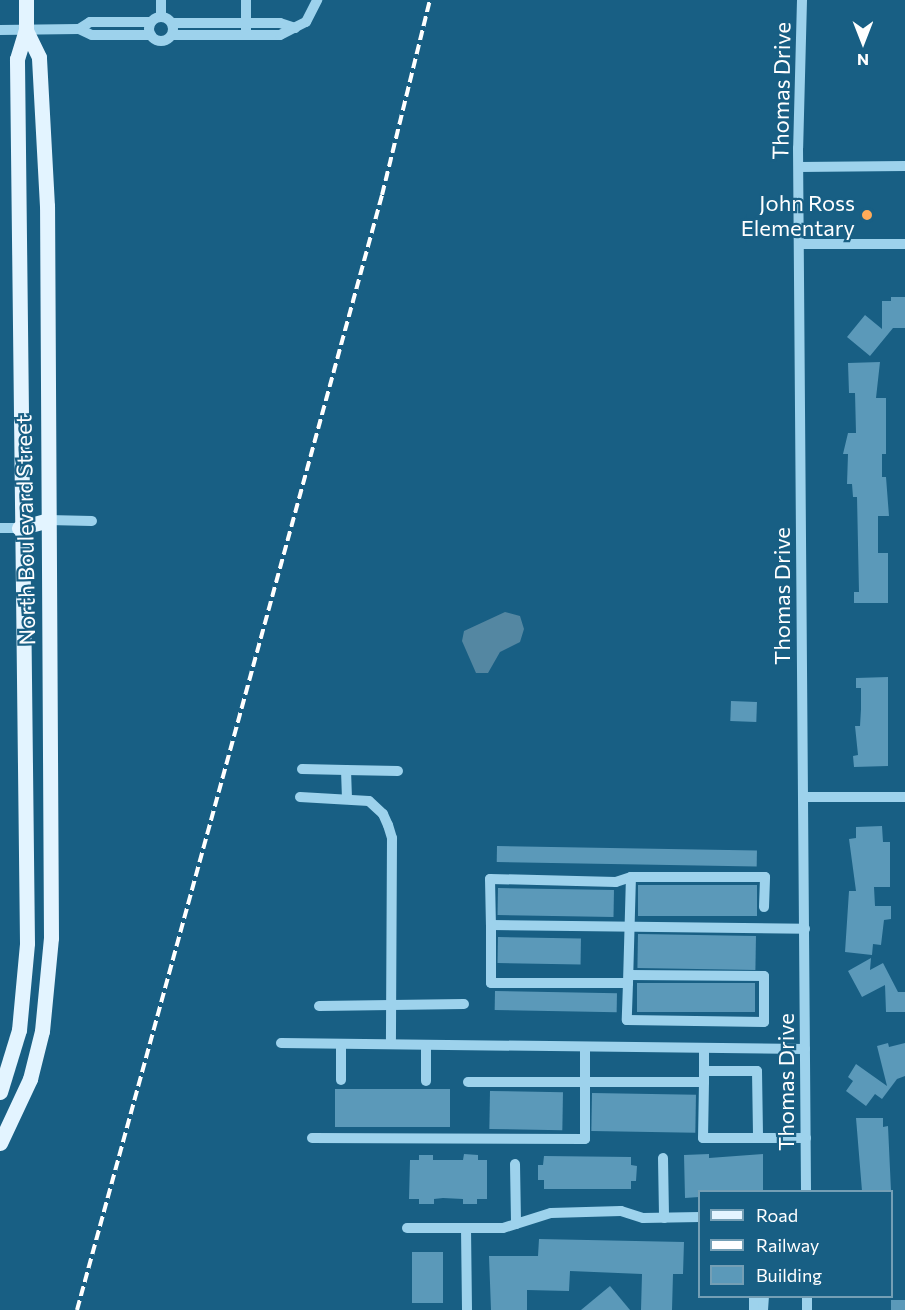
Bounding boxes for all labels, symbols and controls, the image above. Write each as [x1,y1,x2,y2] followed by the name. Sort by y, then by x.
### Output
[833,12,893,72] north arrow
[767,22,795,160] street label: Thomas Drive
[857,51,869,70] text: N
[741,189,855,240] place label: John Ross Elementary
[860,208,874,222] marker: John Ross Elementary
[10,414,40,646] street label: North Boulevard Street
[769,527,795,665] street label: Thomas Drive
[773,1013,799,1151] street label: Thomas Drive
[698,1190,893,1298] legend
[756,1204,798,1226] text: Road
[756,1234,819,1256] text: Railway
[756,1264,822,1286] text: Building

